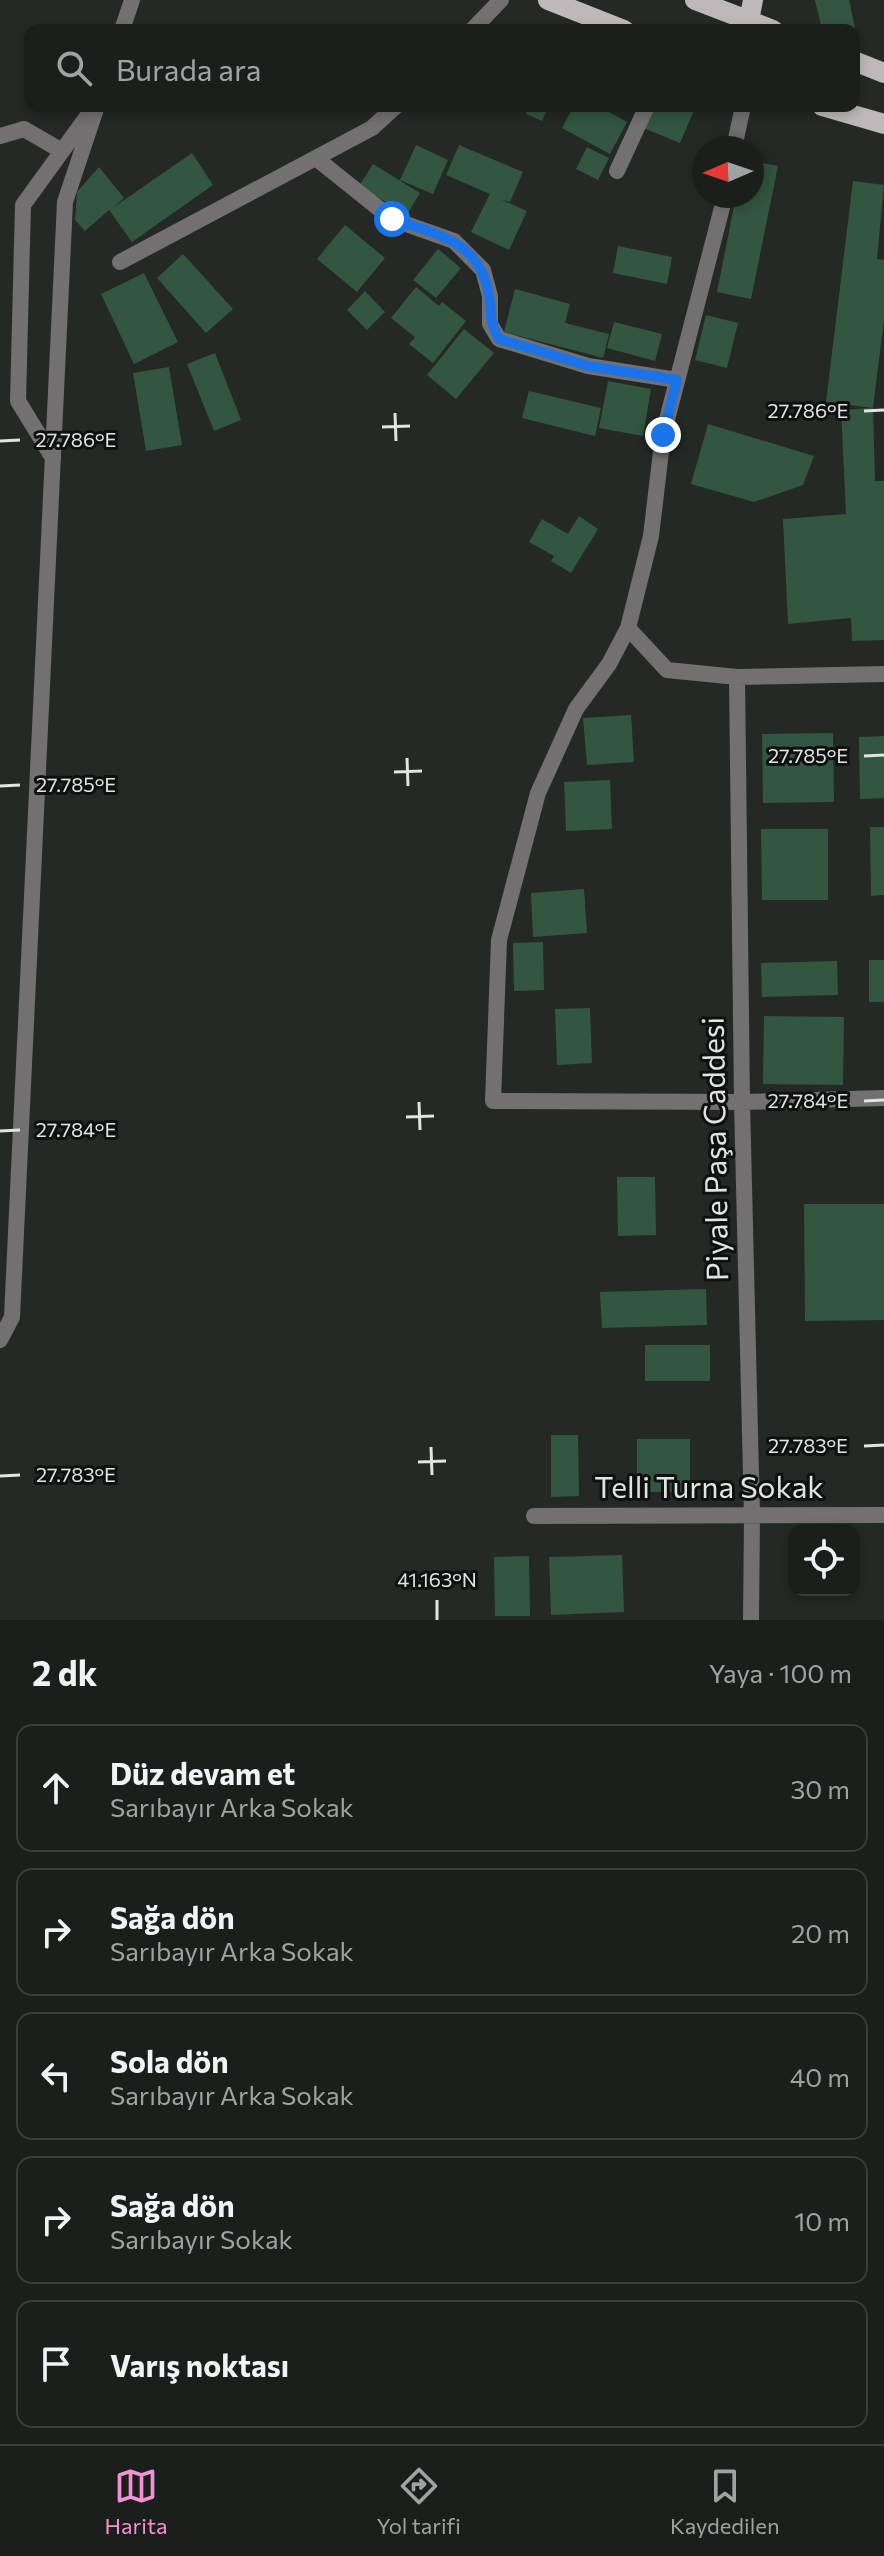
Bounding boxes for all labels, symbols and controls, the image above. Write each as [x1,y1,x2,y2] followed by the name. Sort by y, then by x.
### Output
[24,24,860,112] search box
[52,46,96,90] icon: search
[116,50,261,87] text: Burada ara
[692,136,764,208] north arrow
[374,201,410,237] route start
[768,398,848,422] text: 27.786°E
[645,417,681,453] route end
[36,427,116,451] text: 27.786°E
[768,743,848,767] text: 27.785°E
[36,772,116,796] text: 27.785°E
[693,1017,734,1282] street label: Piyale Paşa Caddesi
[768,1088,848,1112] text: 27.784°E
[36,1117,116,1141] text: 27.784°E
[768,1433,848,1457] text: 27.783°E
[36,1462,116,1486] text: 27.783°E
[594,1467,824,1504] street label: Telli Turna Sokak
[788,1524,860,1596] map controls
[788,1524,860,1596] button: locate
[397,1567,477,1591] text: 41.163°N
[32,1651,97,1693] text: 2 dk
[709,1657,852,1688] text: Yaya · 100 m
[110,1754,295,1791] text: Düz devam et
[34,1766,78,1810] icon: ahead
[791,1773,850,1804] text: 30 m
[110,1791,354,1822] text: Sarıbayır Arka Sokak
[110,1898,235,1935] text: Sağa dön
[34,1910,78,1954] icon: right
[791,1917,850,1948] text: 20 m
[110,1935,354,1966] text: Sarıbayır Arka Sokak
[110,2042,229,2079] text: Sola dön
[34,2054,78,2098] icon: left
[790,2061,850,2092] text: 40 m
[110,2079,354,2110] text: Sarıbayır Arka Sokak
[110,2186,235,2223] text: Sağa dön
[34,2198,78,2242] icon: right
[794,2205,850,2236] text: 10 m
[110,2223,293,2254] text: Sarıbayır Sokak
[34,2342,78,2386] icon: arrive
[110,2346,289,2383] text: Varış noktası
[104,2464,167,2539] tab: Harita
[376,2464,461,2539] tab: Yol tarifi
[670,2464,780,2539] tab: Kaydedilen

